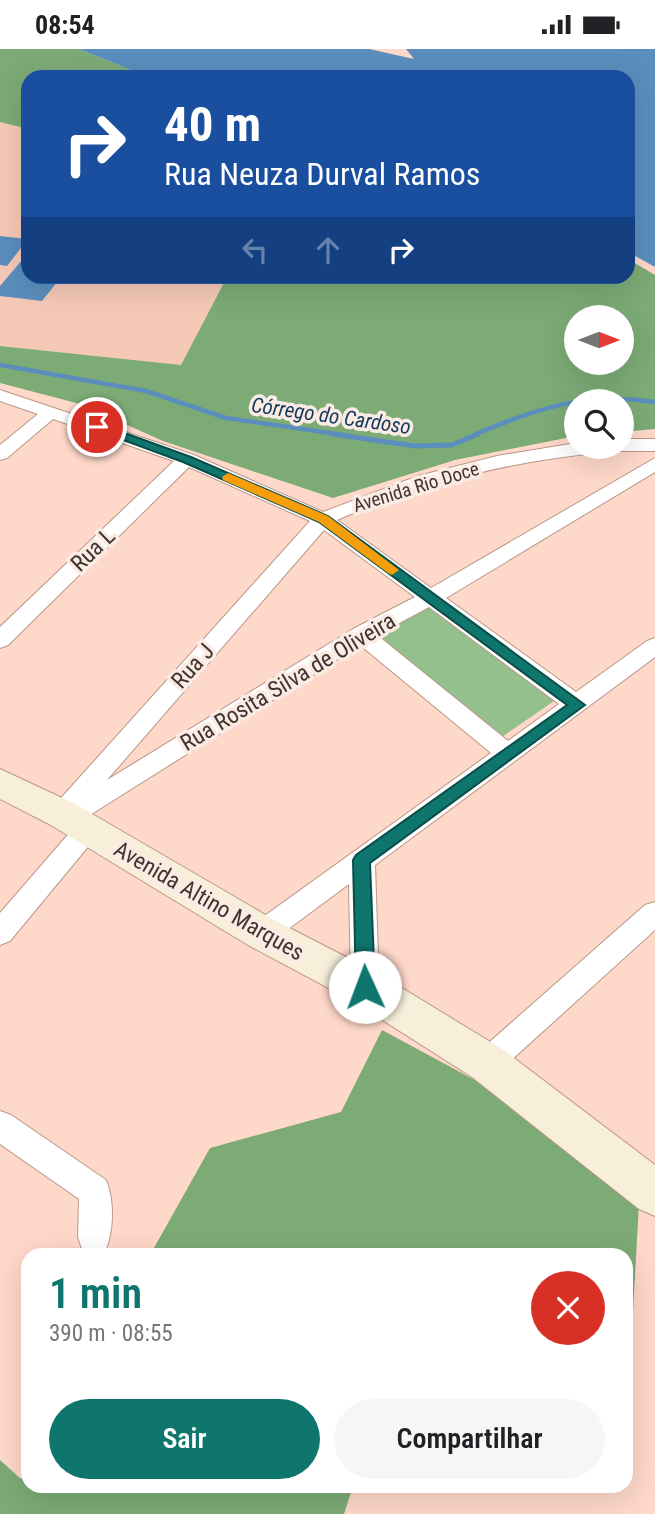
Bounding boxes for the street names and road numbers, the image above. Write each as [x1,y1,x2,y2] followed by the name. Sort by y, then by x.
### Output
[350,457,482,517] street label: Avenida Rio Doce
[65,523,121,577] street label: Rua L
[176,607,400,757] street label: Rua Rosita Silva de Oliveira
[166,638,220,694] street label: Rua J
[109,836,309,966] street label: Avenida Altino Marques

